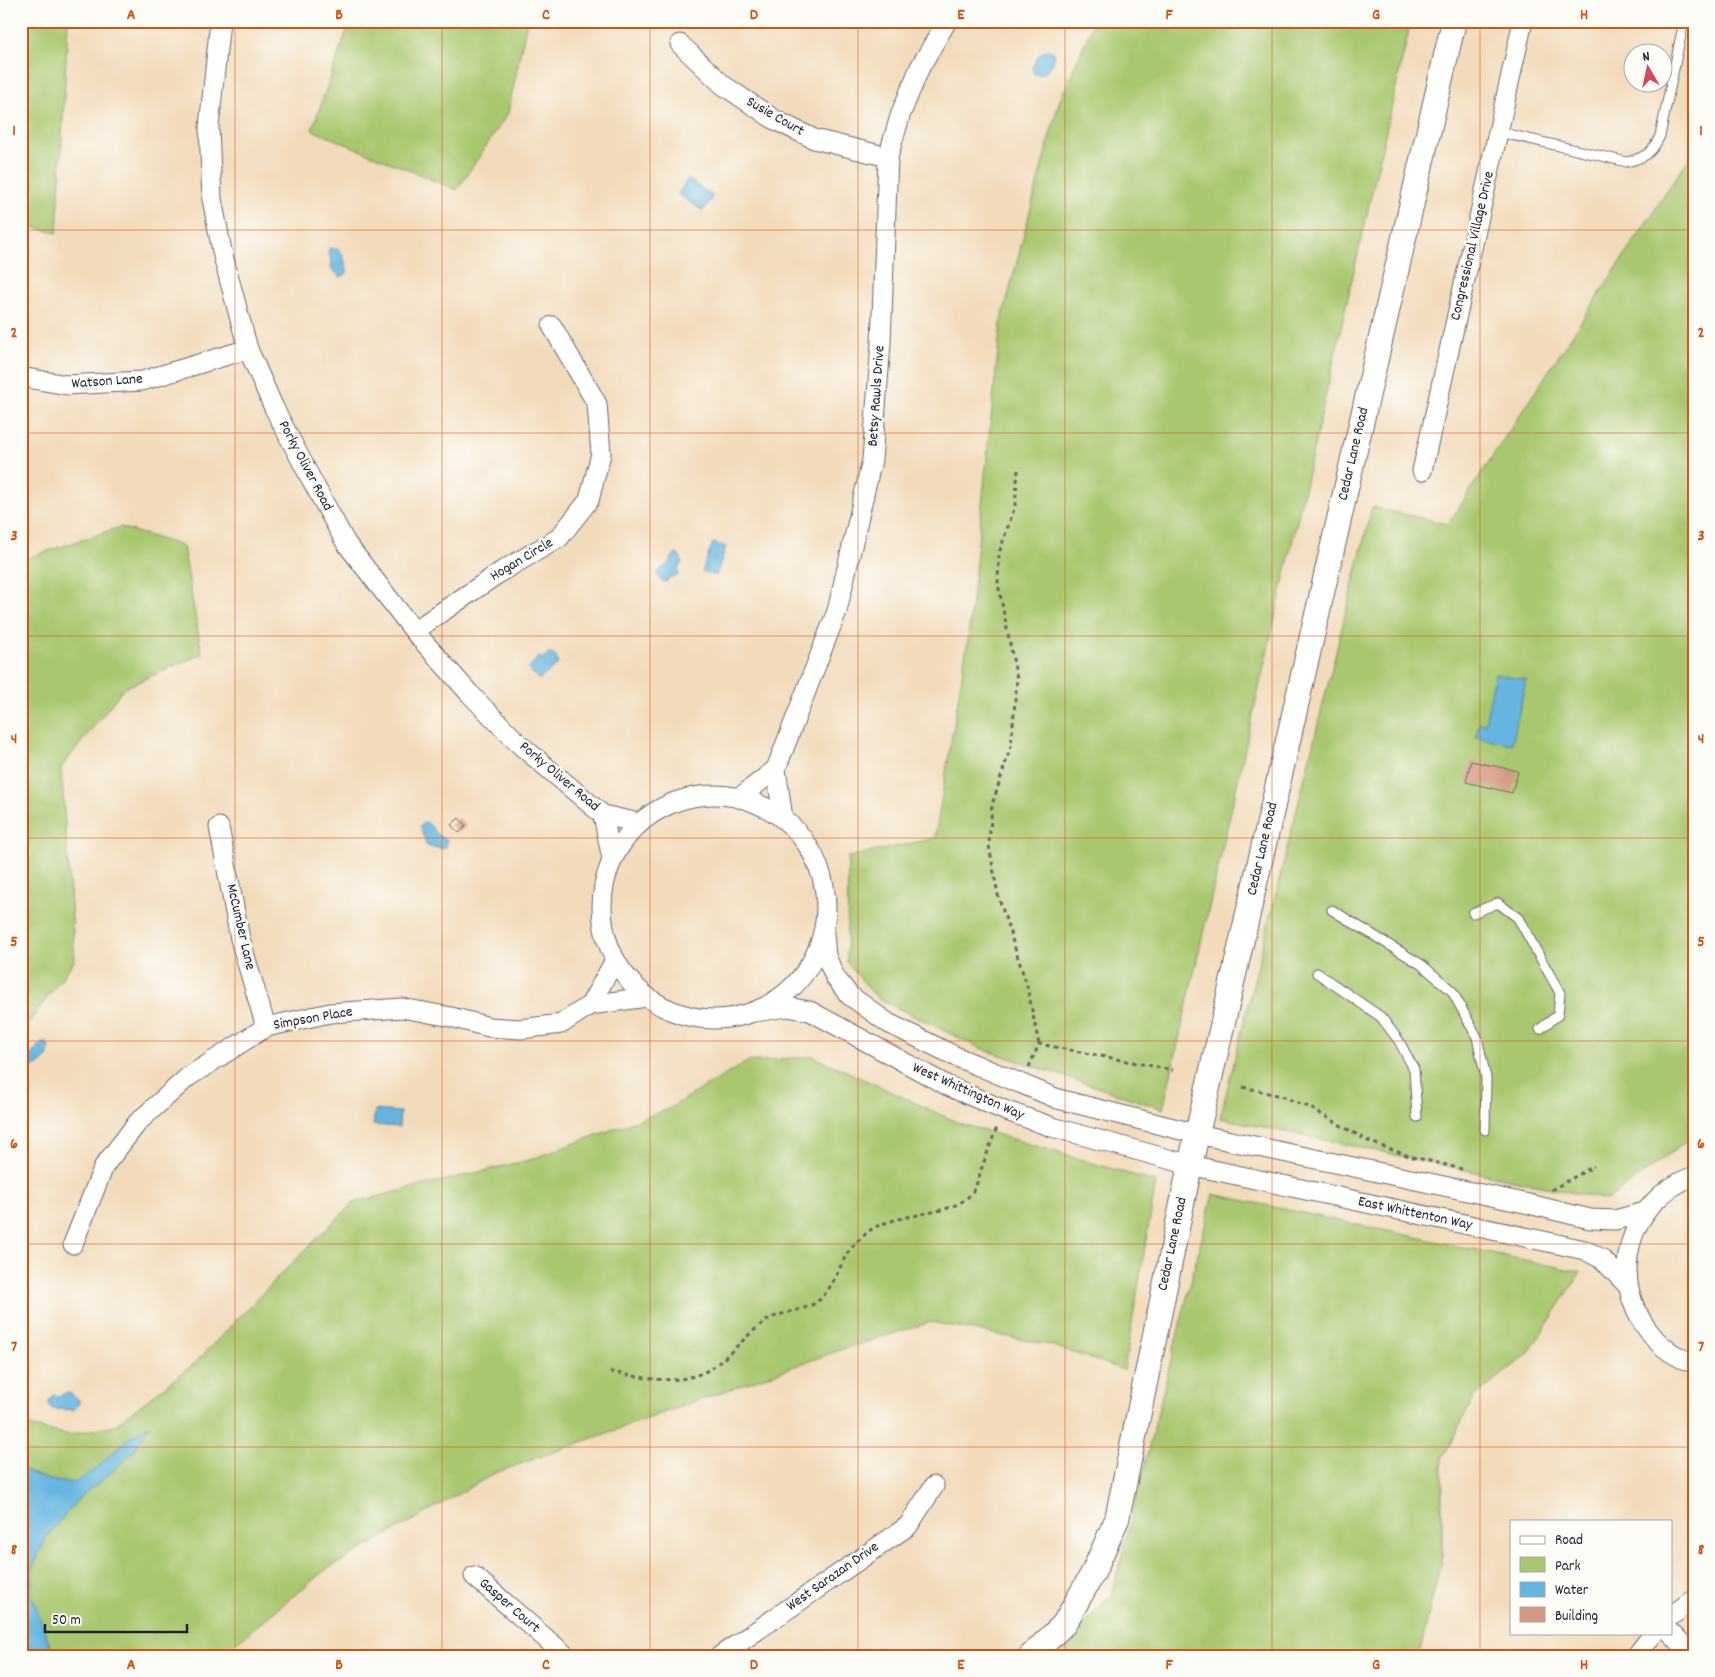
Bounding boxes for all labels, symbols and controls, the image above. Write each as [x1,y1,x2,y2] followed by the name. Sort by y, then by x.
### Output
[127,4,136,27] text: A
[335,4,343,27] text: B
[542,4,550,27] text: C
[750,4,759,27] text: D
[957,4,965,27] text: E
[1165,4,1173,27] text: F
[1372,4,1380,27] text: G
[1580,4,1588,27] text: H
[1622,42,1672,92] north arrow
[1641,47,1651,68] text: N
[742,92,809,143] street label: Susie Court
[12,120,16,143] text: 1
[1699,120,1703,143] text: 1
[1445,169,1501,323] street label: Congressional Village Drive
[11,322,18,345] text: 2
[1698,322,1705,345] text: 2
[862,344,892,447] street label: Betsy Rawls Drive
[71,369,144,395] street label: Watson Lane
[1333,405,1375,503] street label: Cedar Lane Road
[272,417,338,515] street label: Porky Oliver Road
[10,525,18,548] text: 3
[1697,525,1705,548] text: 3
[486,532,558,588] street label: Hogan Circle
[11,728,17,751] text: 4
[1698,728,1704,751] text: 4
[514,737,604,817] street label: Porky Oliver Road
[1242,800,1284,898] street label: Cedar Lane Road
[219,882,261,973] street label: McCumber Lane
[10,931,18,954] text: 5
[1697,931,1705,954] text: 5
[272,1001,355,1037] street label: Simpson Place
[909,1057,1028,1127] street label: West Whittington Way
[10,1133,18,1156] text: 6
[1697,1133,1705,1156] text: 6
[1356,1191,1475,1237] street label: East Whittenton Way
[1152,1195,1194,1293] street label: Cedar Lane Road
[11,1336,17,1359] text: 7
[1698,1336,1704,1359] text: 7
[1510,1520,1672,1634] legend
[1555,1530,1583,1552] text: Road
[782,1537,884,1617] street label: West Sarazan Drive
[11,1539,18,1562] text: 8
[1698,1539,1705,1562] text: 8
[1555,1556,1581,1578] text: Park
[473,1573,545,1639] street label: Gasper Court
[1555,1580,1589,1602] text: Water
[45,1602,188,1634] scale bar
[1555,1606,1598,1628] text: Building
[52,1610,81,1632] text: 50 m
[127,1654,136,1677] text: A
[335,1654,343,1677] text: B
[542,1654,550,1677] text: C
[750,1654,759,1677] text: D
[957,1654,965,1677] text: E
[1165,1654,1173,1677] text: F
[1372,1654,1380,1677] text: G
[1580,1654,1588,1677] text: H

